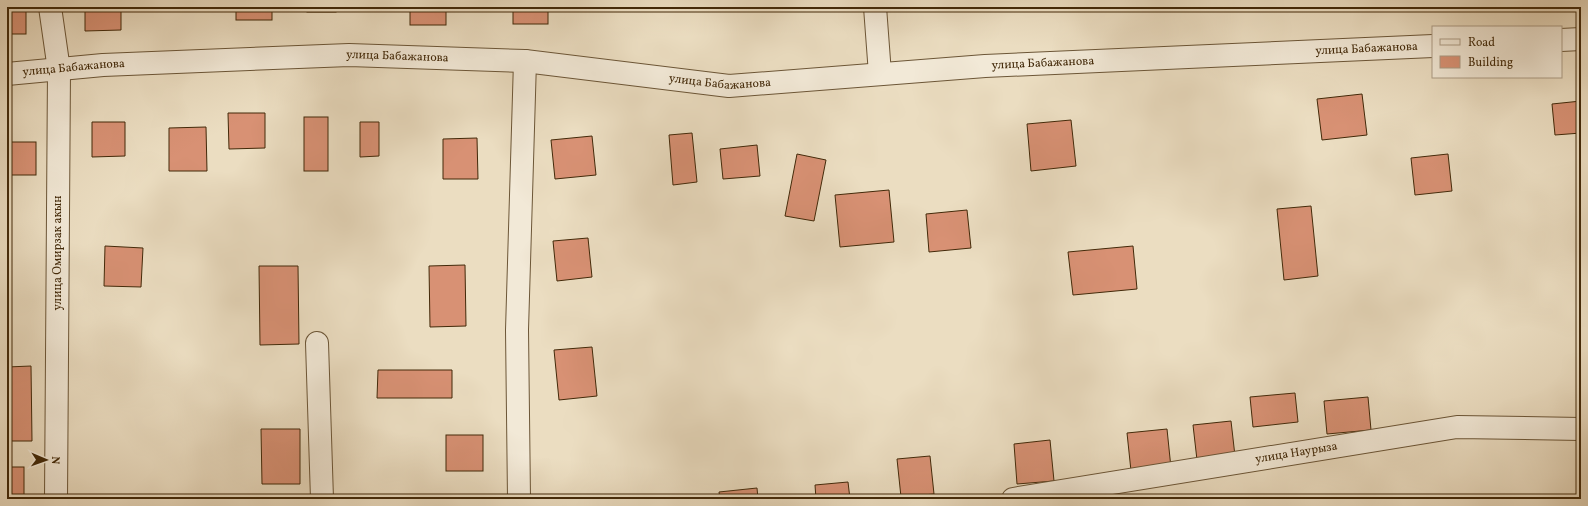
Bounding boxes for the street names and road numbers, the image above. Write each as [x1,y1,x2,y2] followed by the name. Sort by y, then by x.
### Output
[1315,39,1418,59] street label: улица Бабажанова
[346,47,449,66] street label: улица Бабажанова
[991,53,1095,74] street label: улица Бабажанова
[22,56,125,81] street label: улица Бабажанова
[668,71,772,94] street label: улица Бабажанова
[50,195,66,311] street label: улица Омирзак акын
[1254,438,1339,468] street label: улица Наурыза

